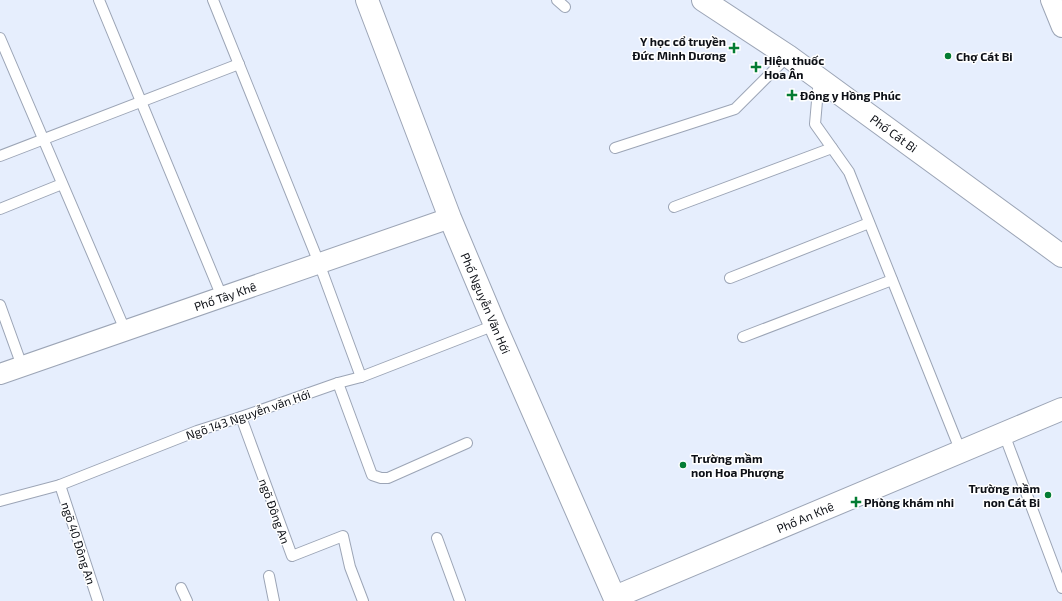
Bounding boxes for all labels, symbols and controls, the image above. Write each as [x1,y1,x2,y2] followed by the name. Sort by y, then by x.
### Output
[632,34,726,62] place label: Y học cổ truyền Đức Minh Dương
[729,43,739,53] marker: Y học cổ truyền Đức Minh Dương
[956,49,1013,63] place label: Chợ Cát Bi
[943,51,953,61] marker: Chợ Cát Bi
[764,53,824,81] place label: Hiệu thuốc Hoa Ân
[751,62,761,72] marker: Hiệu thuốc Hoa Ân
[800,88,901,103] place label: Đông y Hồng Phúc
[787,90,797,100] marker: Đông y Hồng Phúc
[868,111,920,155] street label: Phố Cát Bi
[458,250,514,356] street label: Phố Nguyễn Văn Hới
[192,279,258,313] street label: Phố Tây Khê
[184,386,312,442] street label: Ngõ 143 Nguyễn văn Hới
[691,451,784,479] place label: Trường mầm non Hoa Phượng
[678,460,688,470] marker: Trường mầm non Hoa Phượng
[257,476,293,546] street label: ngõ Đông An
[969,481,1040,509] place label: Trường mầm non Cát Bi
[1043,490,1053,500] marker: Trường mầm non Cát Bi
[864,495,954,509] place label: Phòng khám nhi
[851,497,861,507] marker: Phòng khám nhi
[774,499,836,535] street label: Phố An Khê
[59,500,99,586] street label: ngõ 40 Đông An

